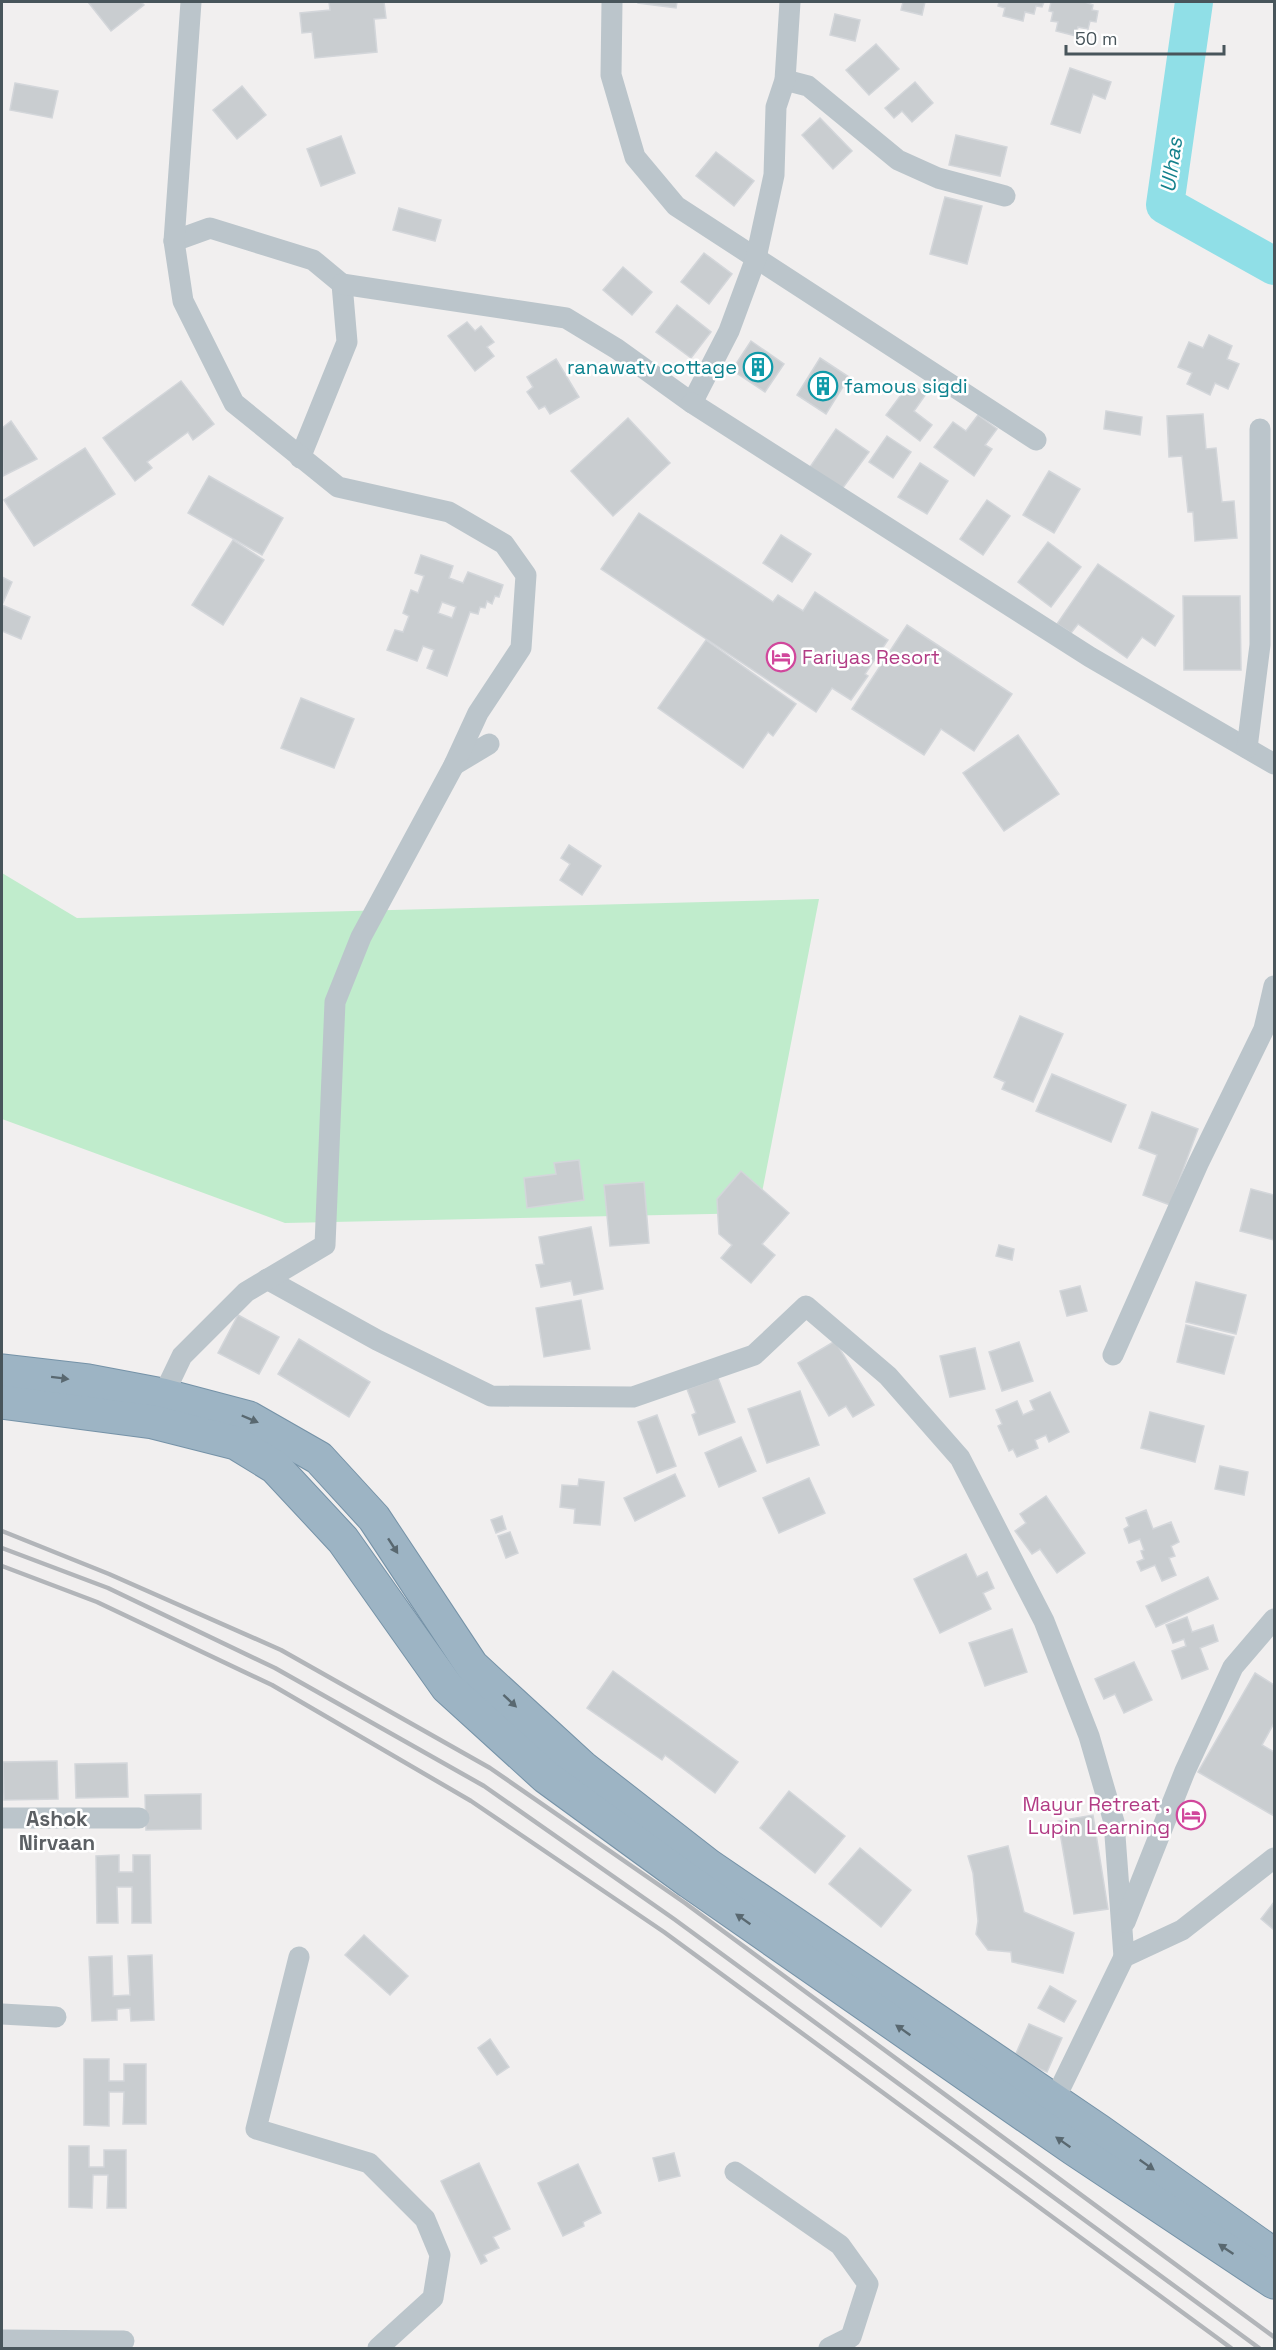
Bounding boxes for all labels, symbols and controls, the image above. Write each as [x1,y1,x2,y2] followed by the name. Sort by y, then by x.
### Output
[1066,18,1224,56] scale bar
[1075,27,1117,50] text: 50 m
[1154,135,1188,194] water label: Ulhas
[742,351,774,383] building icon: ranawatv cottage
[567,354,737,380] place label: ranawatv cottage
[807,370,839,402] building icon: famous sigdi
[844,373,968,399] place label: famous sigdi
[765,641,797,673] hotel icon: Fariyas Resort
[802,644,940,670] place label: Fariyas Resort
[50,1373,69,1383] one-way arrow
[241,1415,258,1424] one-way arrow
[387,1538,398,1554] one-way arrow
[502,1694,517,1707] one-way arrow
[1022,1791,1170,1840] place label: Mayur Retreat , Lupin Learning
[1175,1799,1207,1831] hotel icon: Mayur Retreat , Lupin Learning
[19,1805,95,1856] district label: Ashok Nirvaan
[735,1914,751,1925] one-way arrow
[896,2024,912,2036] one-way arrow
[1056,2136,1072,2148] one-way arrow
[1139,2159,1155,2171] one-way arrow
[1219,2243,1235,2255] one-way arrow

